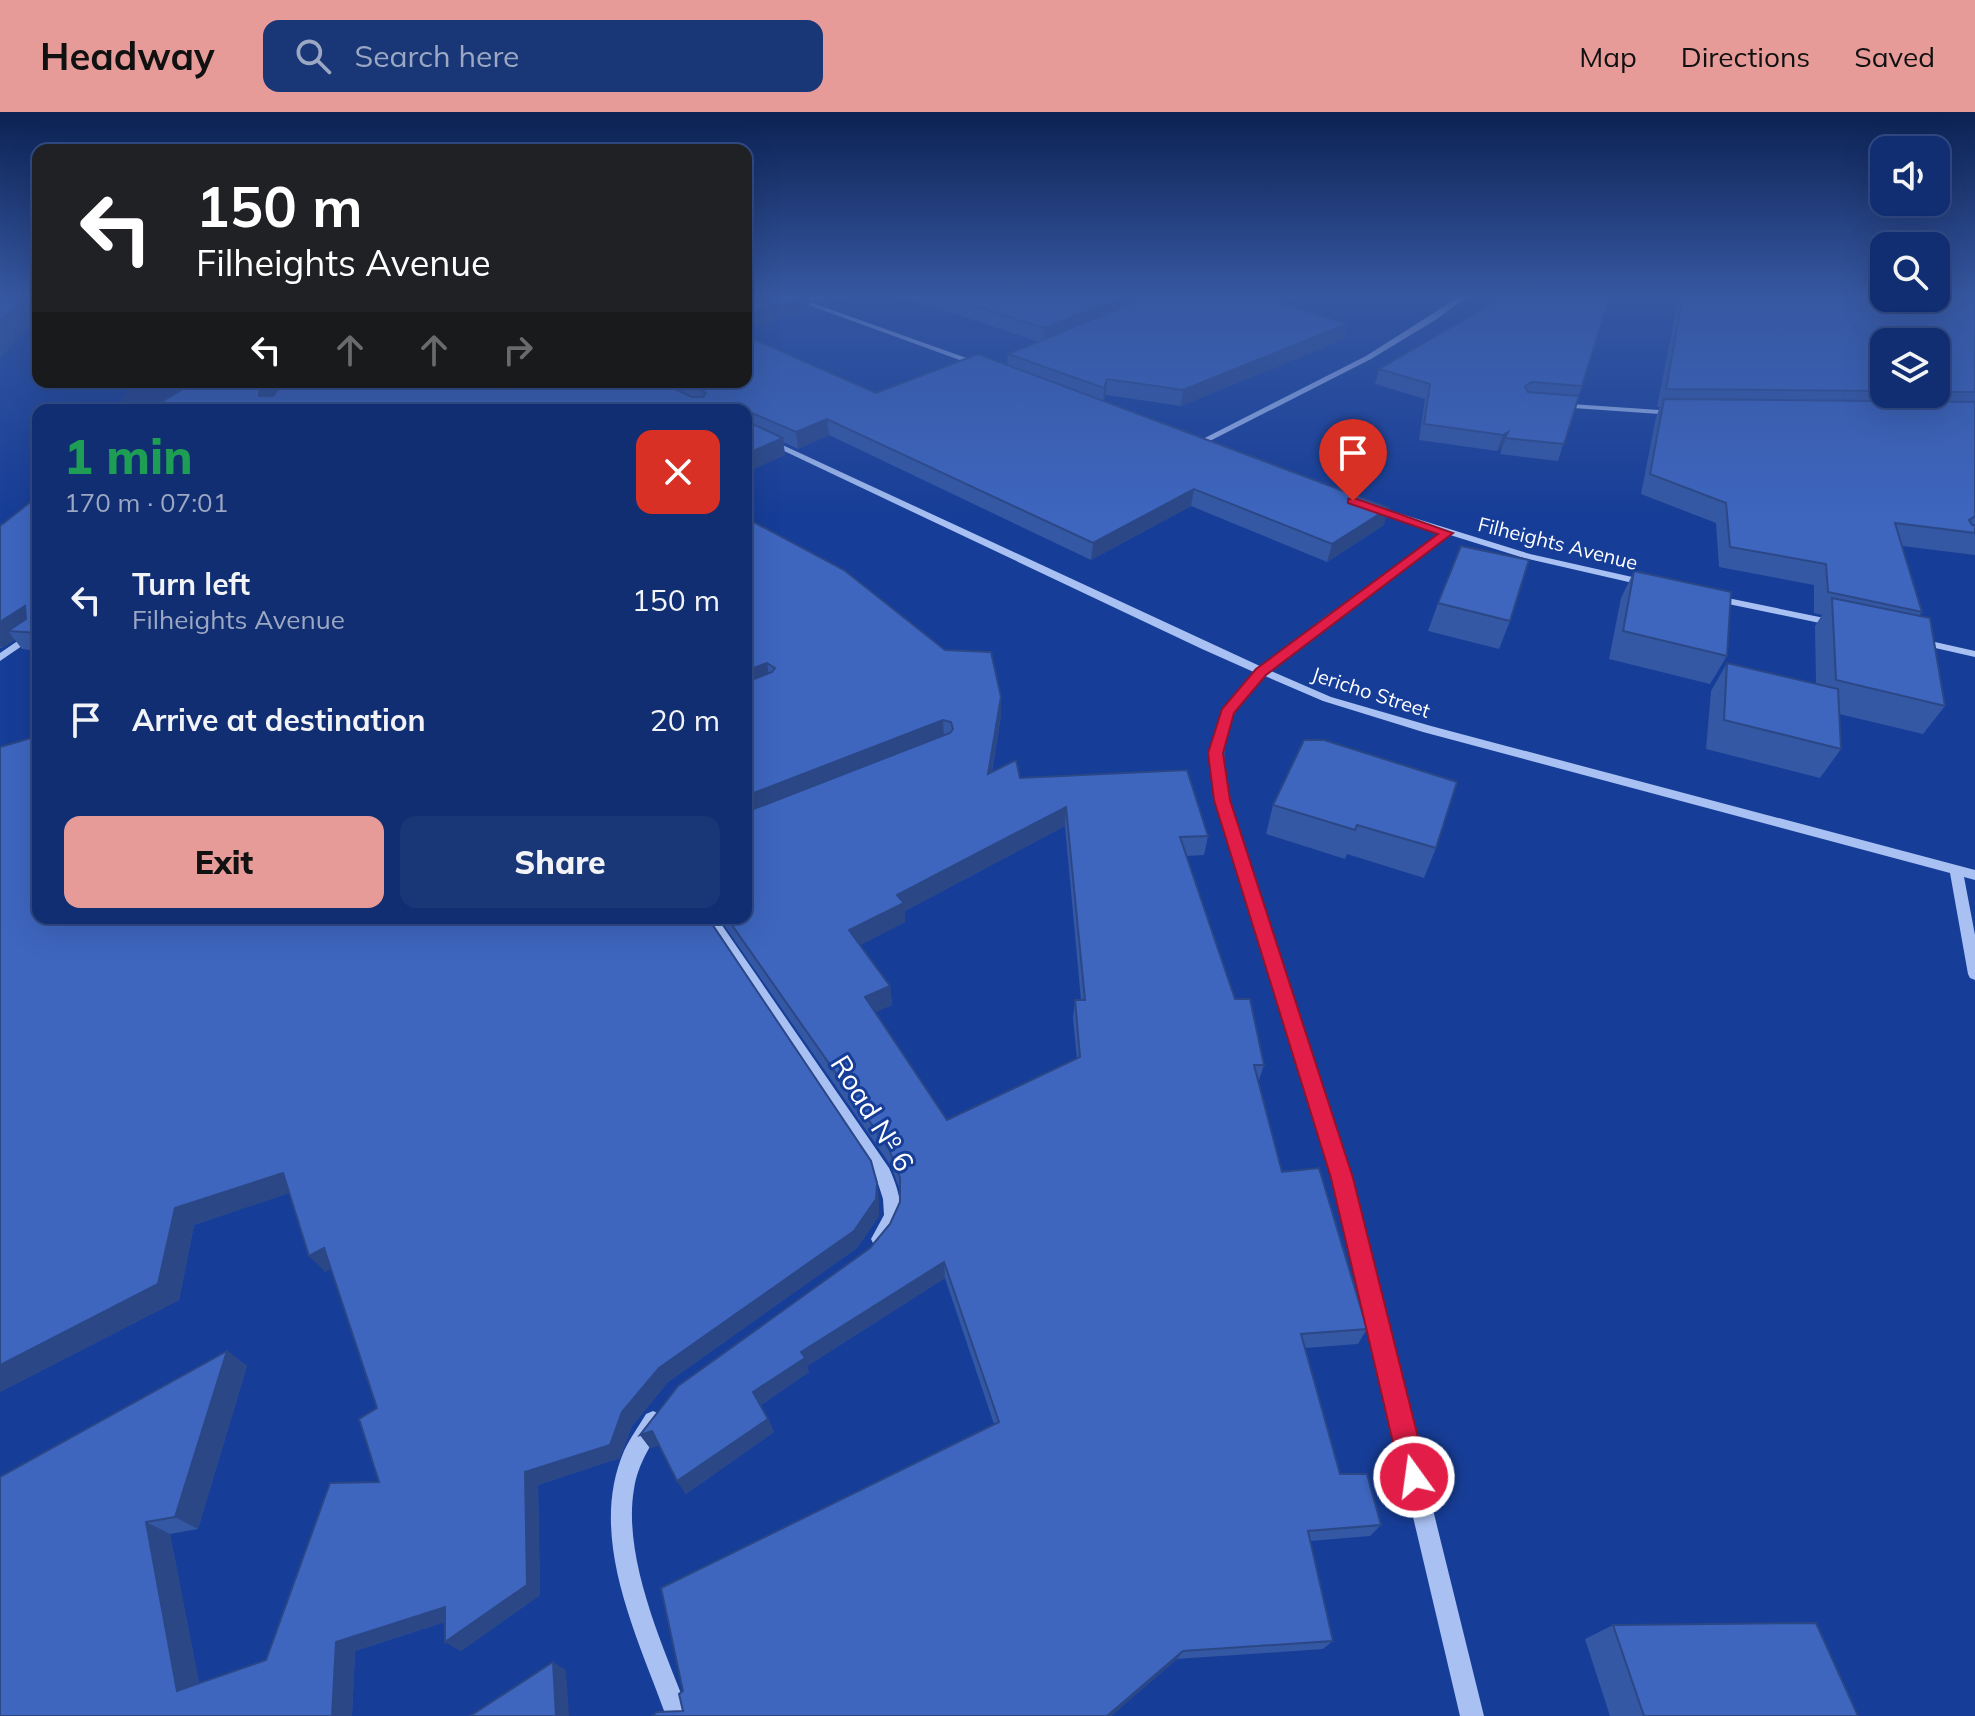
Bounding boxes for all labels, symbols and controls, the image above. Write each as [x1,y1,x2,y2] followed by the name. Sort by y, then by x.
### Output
[263,20,823,92] search box
[40,32,215,80] text: Headway
[291,34,335,78] icon: search
[355,37,519,75] text: Search here
[1579,39,1637,74] text: Map
[1681,39,1810,74] text: Directions
[1854,39,1935,74] text: Saved
[1870,136,1950,408] map controls
[1870,136,1950,216] button: sound
[196,171,363,241] text: 150 m
[64,176,168,280] icon: left
[1870,232,1950,312] button: search
[196,240,491,285] text: Filheights Avenue
[244,328,288,372] icon: left
[328,328,372,372] icon: ahead
[412,328,456,372] icon: ahead
[496,328,540,372] icon: right
[1870,328,1950,408] button: layers
[1319,419,1387,501] pin
[64,426,193,486] text: 1 min
[636,430,720,514] button: close
[1331,431,1375,475] icon: arrive
[64,486,228,519] text: 170 m · 07:01
[1476,511,1640,575] street label: Filheights Avenue
[132,565,250,603] text: Turn left
[64,578,108,622] icon: left
[632,581,720,619] text: 150 m
[132,603,345,636] text: Filheights Avenue
[1309,661,1433,723] street label: Jericho Street
[64,698,108,742] icon: arrive
[132,701,426,739] text: Arrive at destination
[650,701,720,739] text: 20 m
[64,816,384,908] button: Exit
[400,816,720,908] button: Share
[824,1048,922,1178] street label: Road № 6
[1372,1435,1456,1519] position arrow

